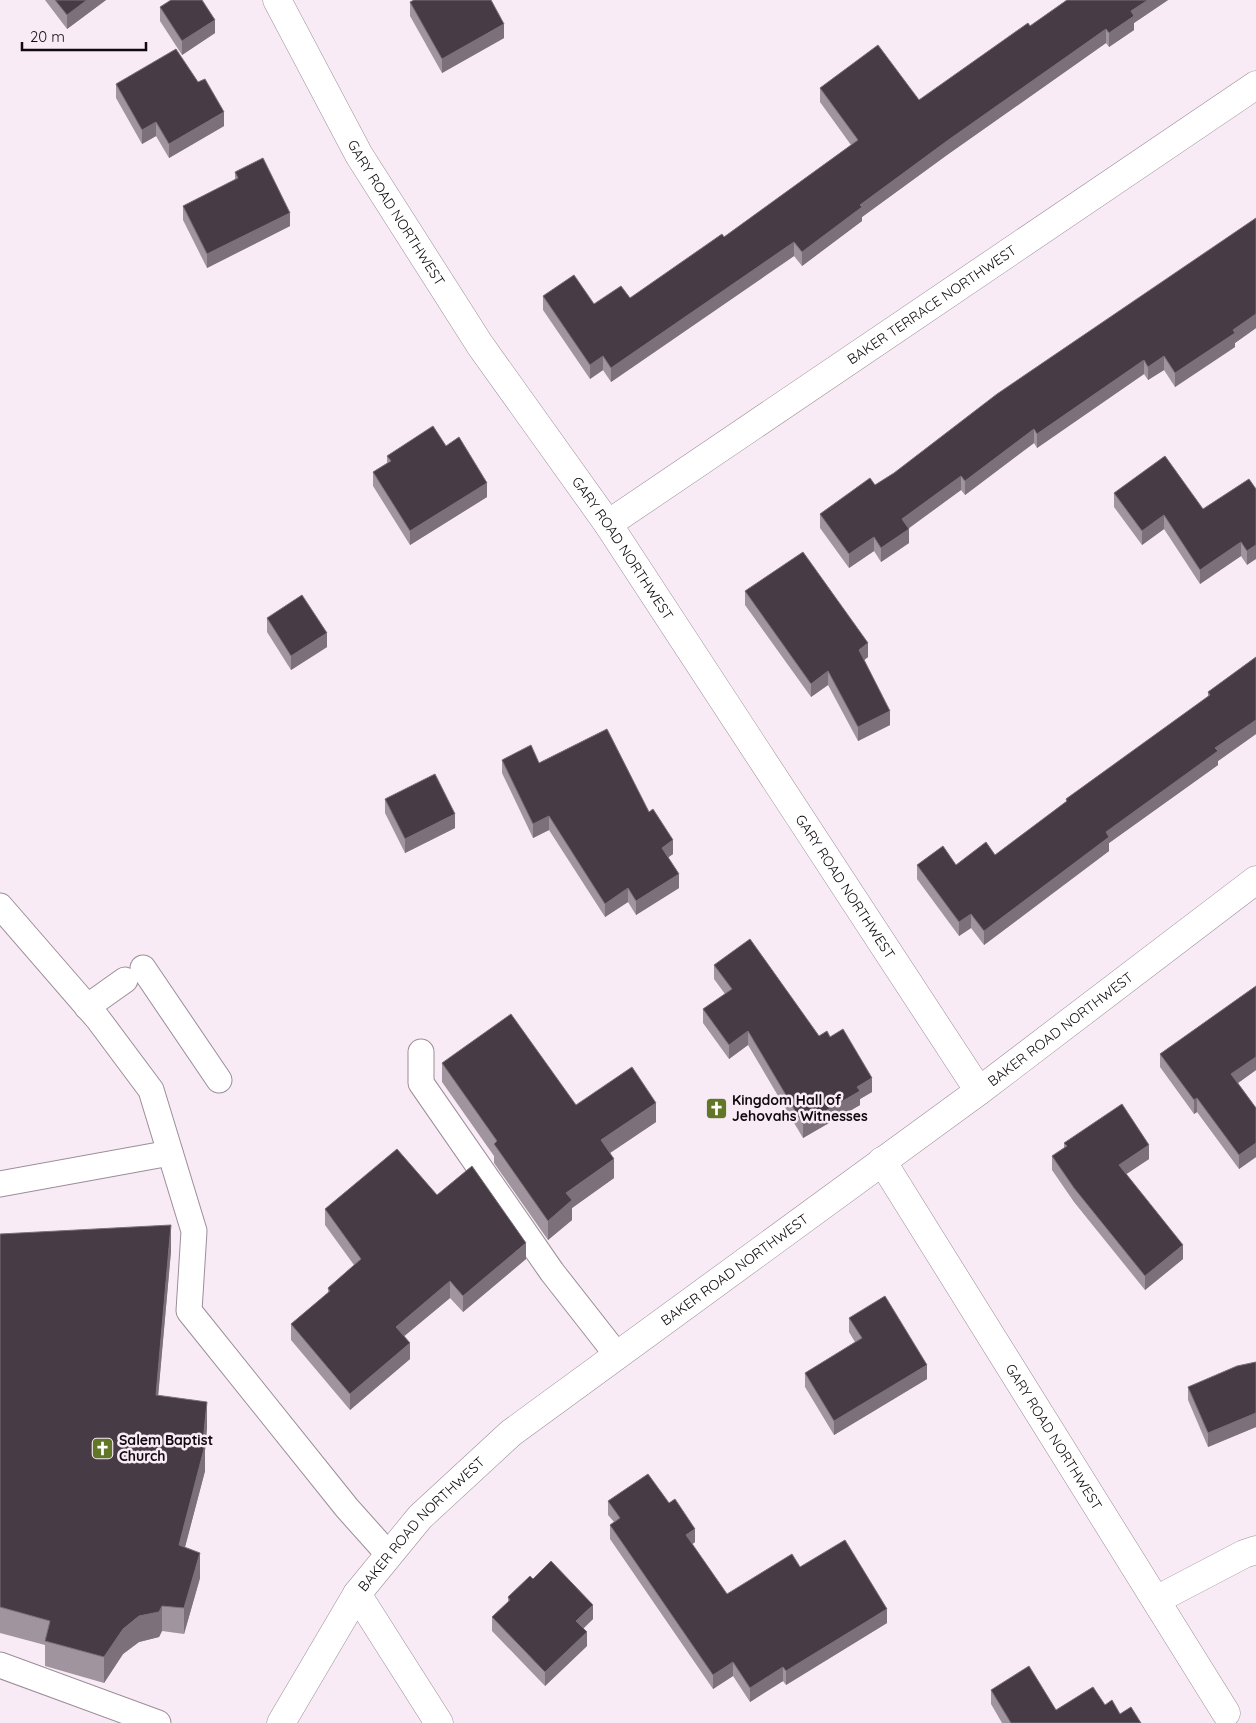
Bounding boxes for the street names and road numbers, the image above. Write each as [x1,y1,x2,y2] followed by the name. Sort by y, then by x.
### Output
[344,137,449,289] street label: GARY ROAD NORTHWEST
[844,241,1020,368] street label: BAKER TERRACE NORTHWEST
[568,473,677,623] street label: GARY ROAD NORTHWEST
[791,811,899,962] street label: GARY ROAD NORTHWEST
[984,968,1137,1090] street label: BAKER ROAD NORTHWEST
[657,1210,812,1329] street label: BAKER ROAD NORTHWEST
[1002,1360,1106,1513] street label: GARY ROAD NORTHWEST
[354,1453,488,1595] street label: BAKER ROAD NORTHWEST

